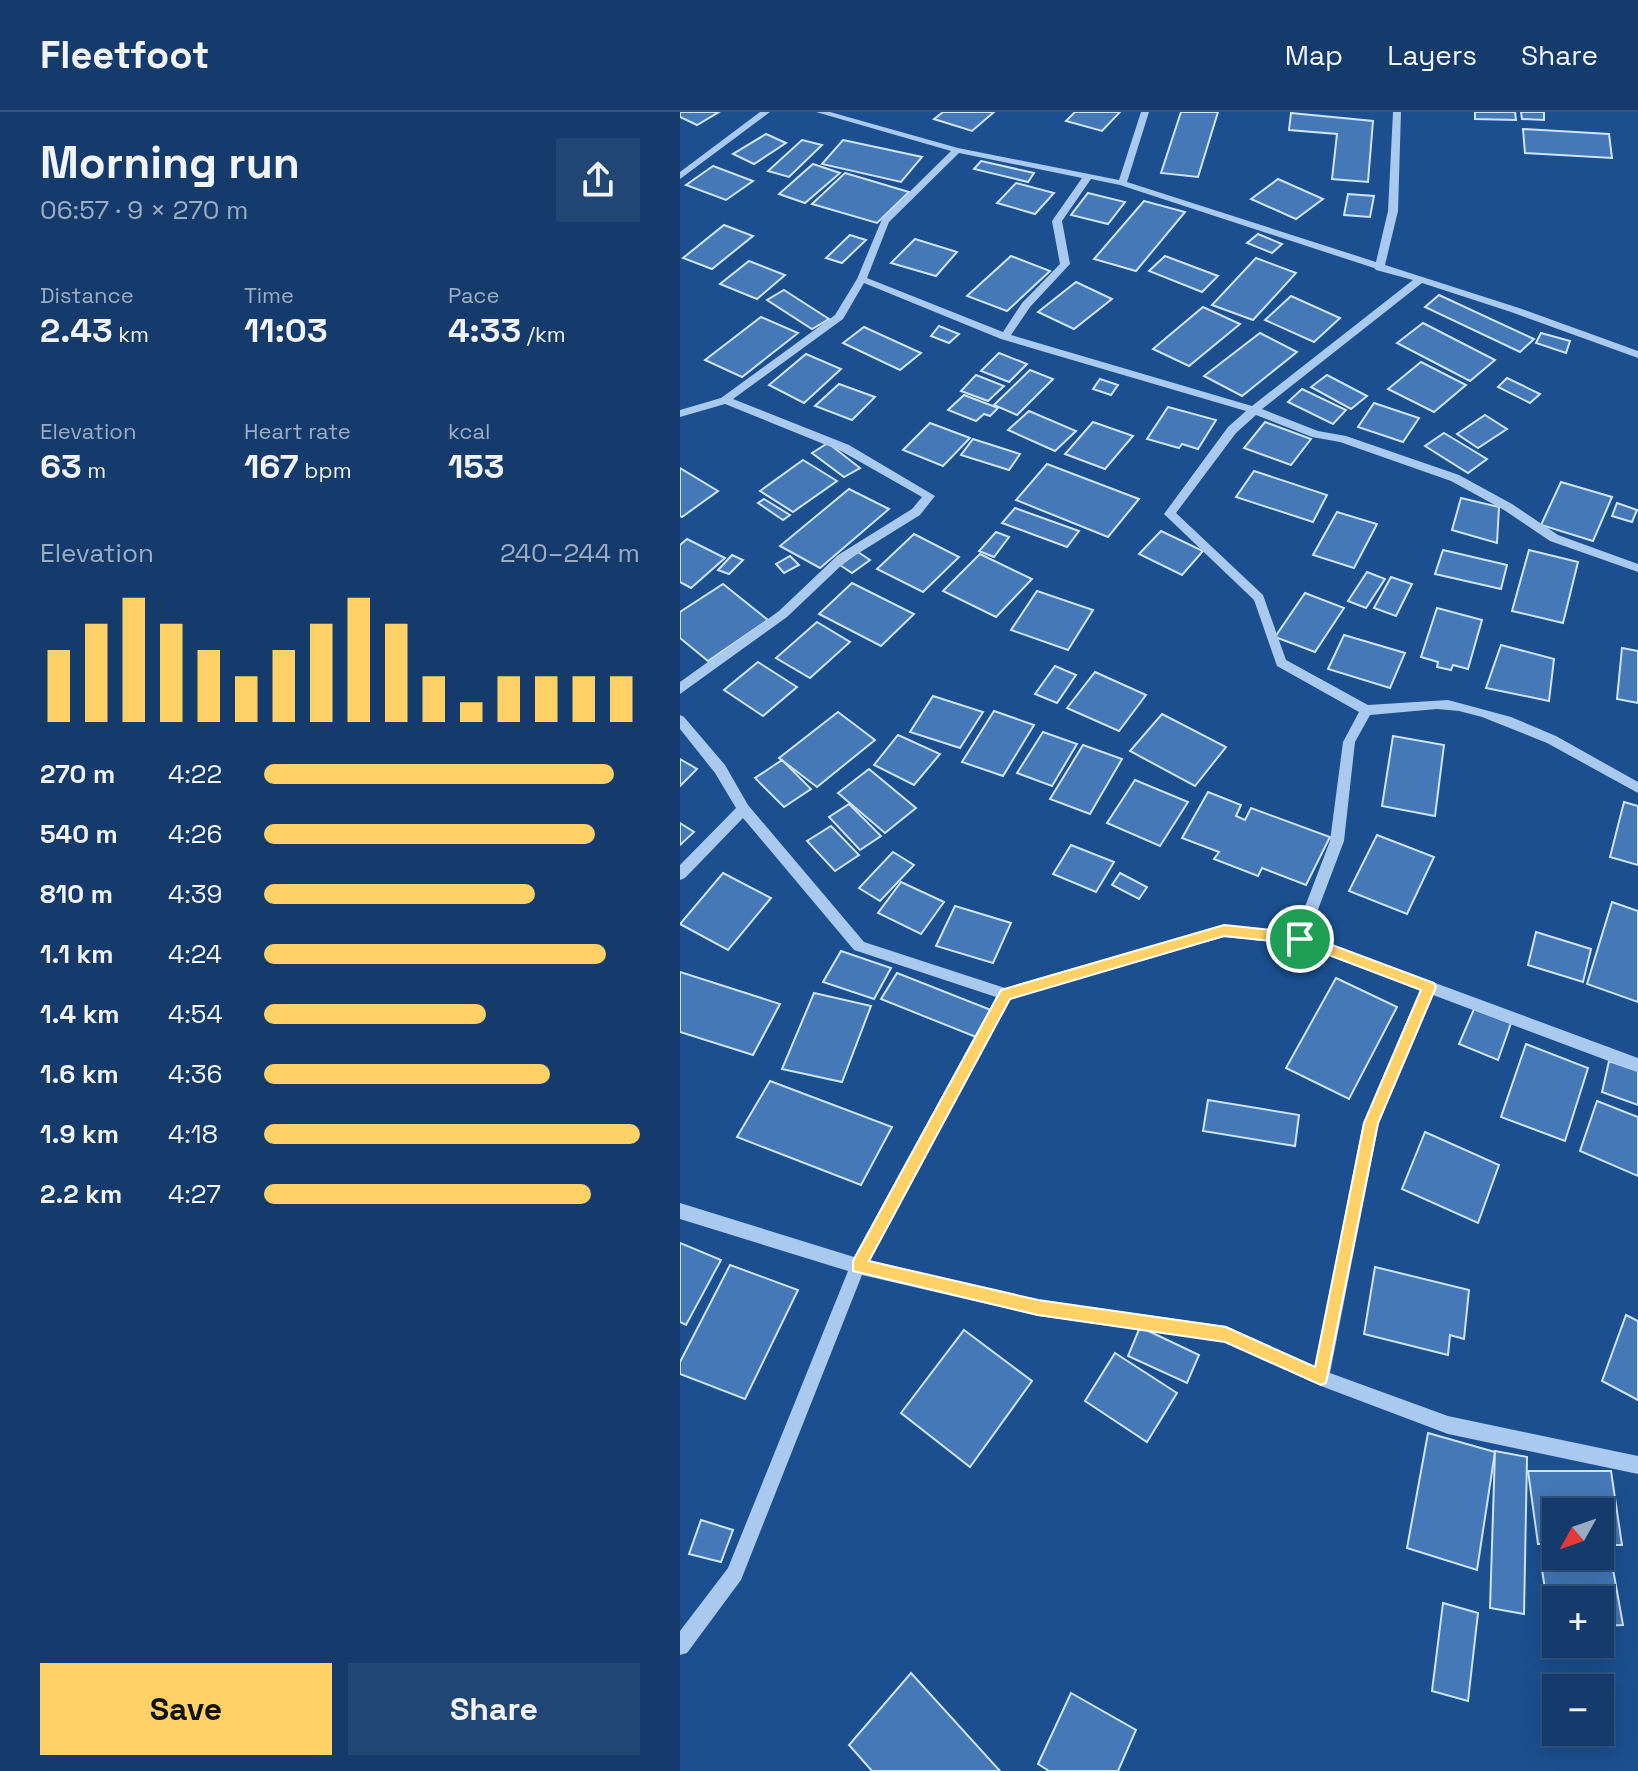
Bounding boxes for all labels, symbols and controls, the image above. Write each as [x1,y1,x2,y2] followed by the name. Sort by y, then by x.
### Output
[40,31,209,79] text: Fleetfoot
[1285,37,1343,73] text: Map
[1387,37,1477,73] text: Layers
[1521,37,1598,73] text: Share
[40,135,300,191] text: Morning run
[556,138,640,222] button: share
[40,193,248,227] text: 06:57 · 9 × 270 m
[40,281,134,309] text: Distance
[244,281,294,309] text: Time
[448,281,500,309] text: Pace
[40,309,113,352] text: 2.43
[244,309,328,352] text: 11:03
[448,309,521,352] text: 4:33
[113,320,149,348] text: km
[521,320,566,348] text: /km
[40,417,136,445] text: Elevation
[244,417,351,445] text: Heart rate
[448,417,490,445] text: kcal
[40,445,82,488] text: 63
[244,445,299,488] text: 167
[448,445,504,488] text: 153
[82,456,106,484] text: m
[299,456,352,484] text: bpm
[40,536,154,570] text: Elevation
[500,536,640,570] text: 240–244 m
[40,757,115,791] text: 270 m
[168,757,222,791] text: 4:22
[40,817,118,851] text: 540 m
[168,817,222,851] text: 4:26
[40,877,113,911] text: 810 m
[168,877,222,911] text: 4:39
[1266,905,1334,973] pin
[1278,917,1322,961] icon: arrive
[40,937,113,971] text: 1.1 km
[168,937,222,971] text: 4:24
[40,997,120,1031] text: 1.4 km
[168,997,223,1031] text: 4:54
[40,1057,119,1091] text: 1.6 km
[168,1057,222,1091] text: 4:36
[40,1117,119,1151] text: 1.9 km
[168,1117,218,1151] text: 4:18
[40,1177,122,1211] text: 2.2 km
[168,1177,221,1211] text: 4:27
[1542,1498,1614,1570] north arrow
[1542,1498,1614,1746] map controls
[1542,1586,1614,1658] button: +
[40,1663,332,1755] button: Save
[348,1663,640,1755] button: Share
[1542,1674,1614,1746] button: −

